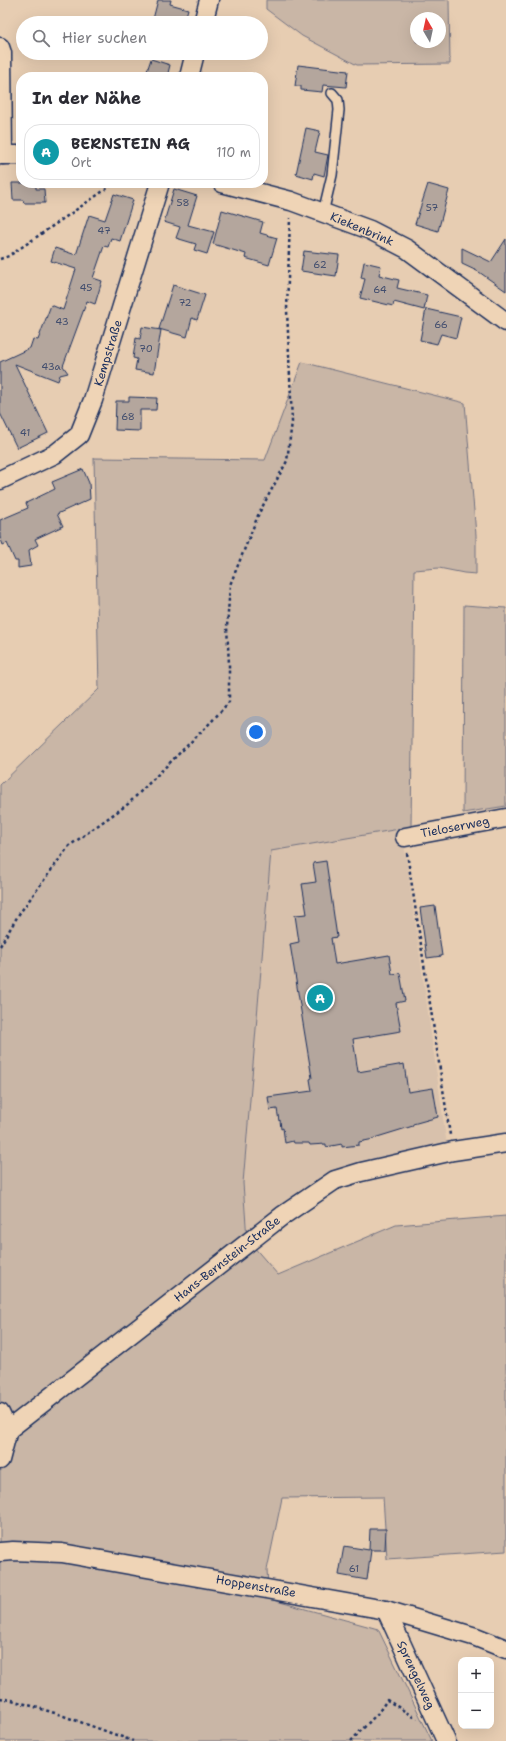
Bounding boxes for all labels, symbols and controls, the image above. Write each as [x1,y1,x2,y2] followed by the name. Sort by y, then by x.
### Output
[410,12,446,48] north arrow
[16,16,268,60] search box
[30,27,52,49] icon: search
[62,28,147,48] text: Hier suchen
[32,87,141,109] text: In der Nähe
[71,134,190,154] text: BERNSTEIN AG
[41,144,51,161] text: A
[216,144,251,161] text: 110 m
[71,154,92,171] text: Ort
[177,196,189,209] house number: 58
[426,201,438,214] house number: 57
[328,208,396,250] street label: Kiekenbrink
[97,224,111,237] house number: 47
[313,258,327,271] house number: 62
[80,281,92,294] house number: 45
[373,283,387,296] house number: 64
[178,296,192,309] house number: 72
[55,315,69,328] house number: 43
[90,318,126,388] street label: Kempstraße
[434,318,448,331] house number: 66
[139,342,153,355] house number: 70
[41,360,61,373] house number: 43a
[121,410,135,423] house number: 68
[20,426,30,439] house number: 41
[246,722,266,742] your location
[419,812,491,842] street label: Tieloserweg
[307,983,333,1013] pin: A
[170,1212,284,1306] street label: Hans-Bernstein-Straße
[349,1562,359,1575] house number: 61
[215,1571,298,1601] street label: Hoppenstraße
[393,1638,439,1712] street label: Sprengelweg
[458,1657,494,1729] map controls
[458,1657,494,1693] button: +
[458,1693,494,1729] button: −

